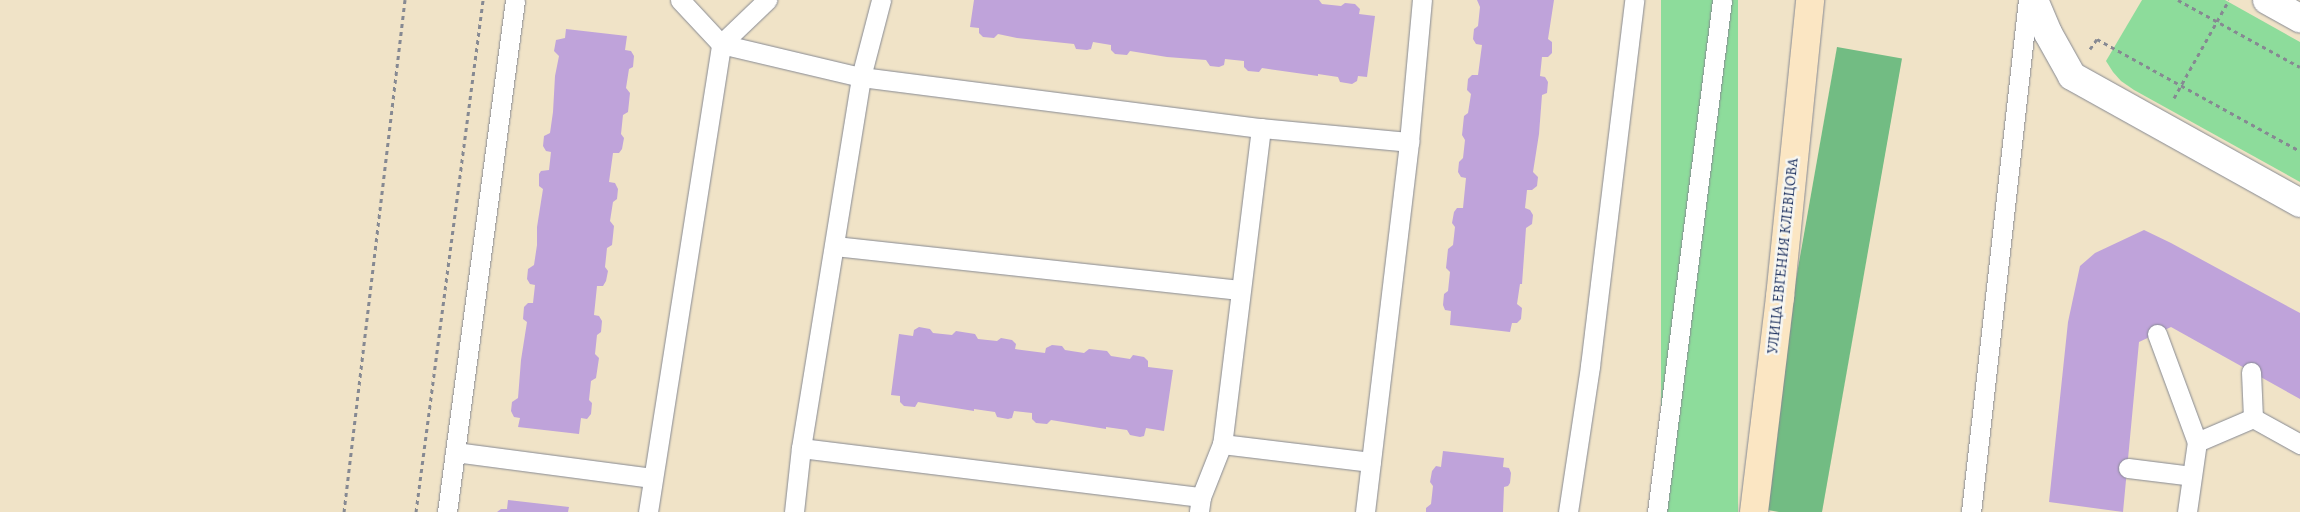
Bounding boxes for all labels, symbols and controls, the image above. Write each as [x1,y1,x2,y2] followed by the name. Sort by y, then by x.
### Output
[1764,157,1802,355] street label: УЛИЦА ЕВГЕНИЯ КЛЕВЦОВА

